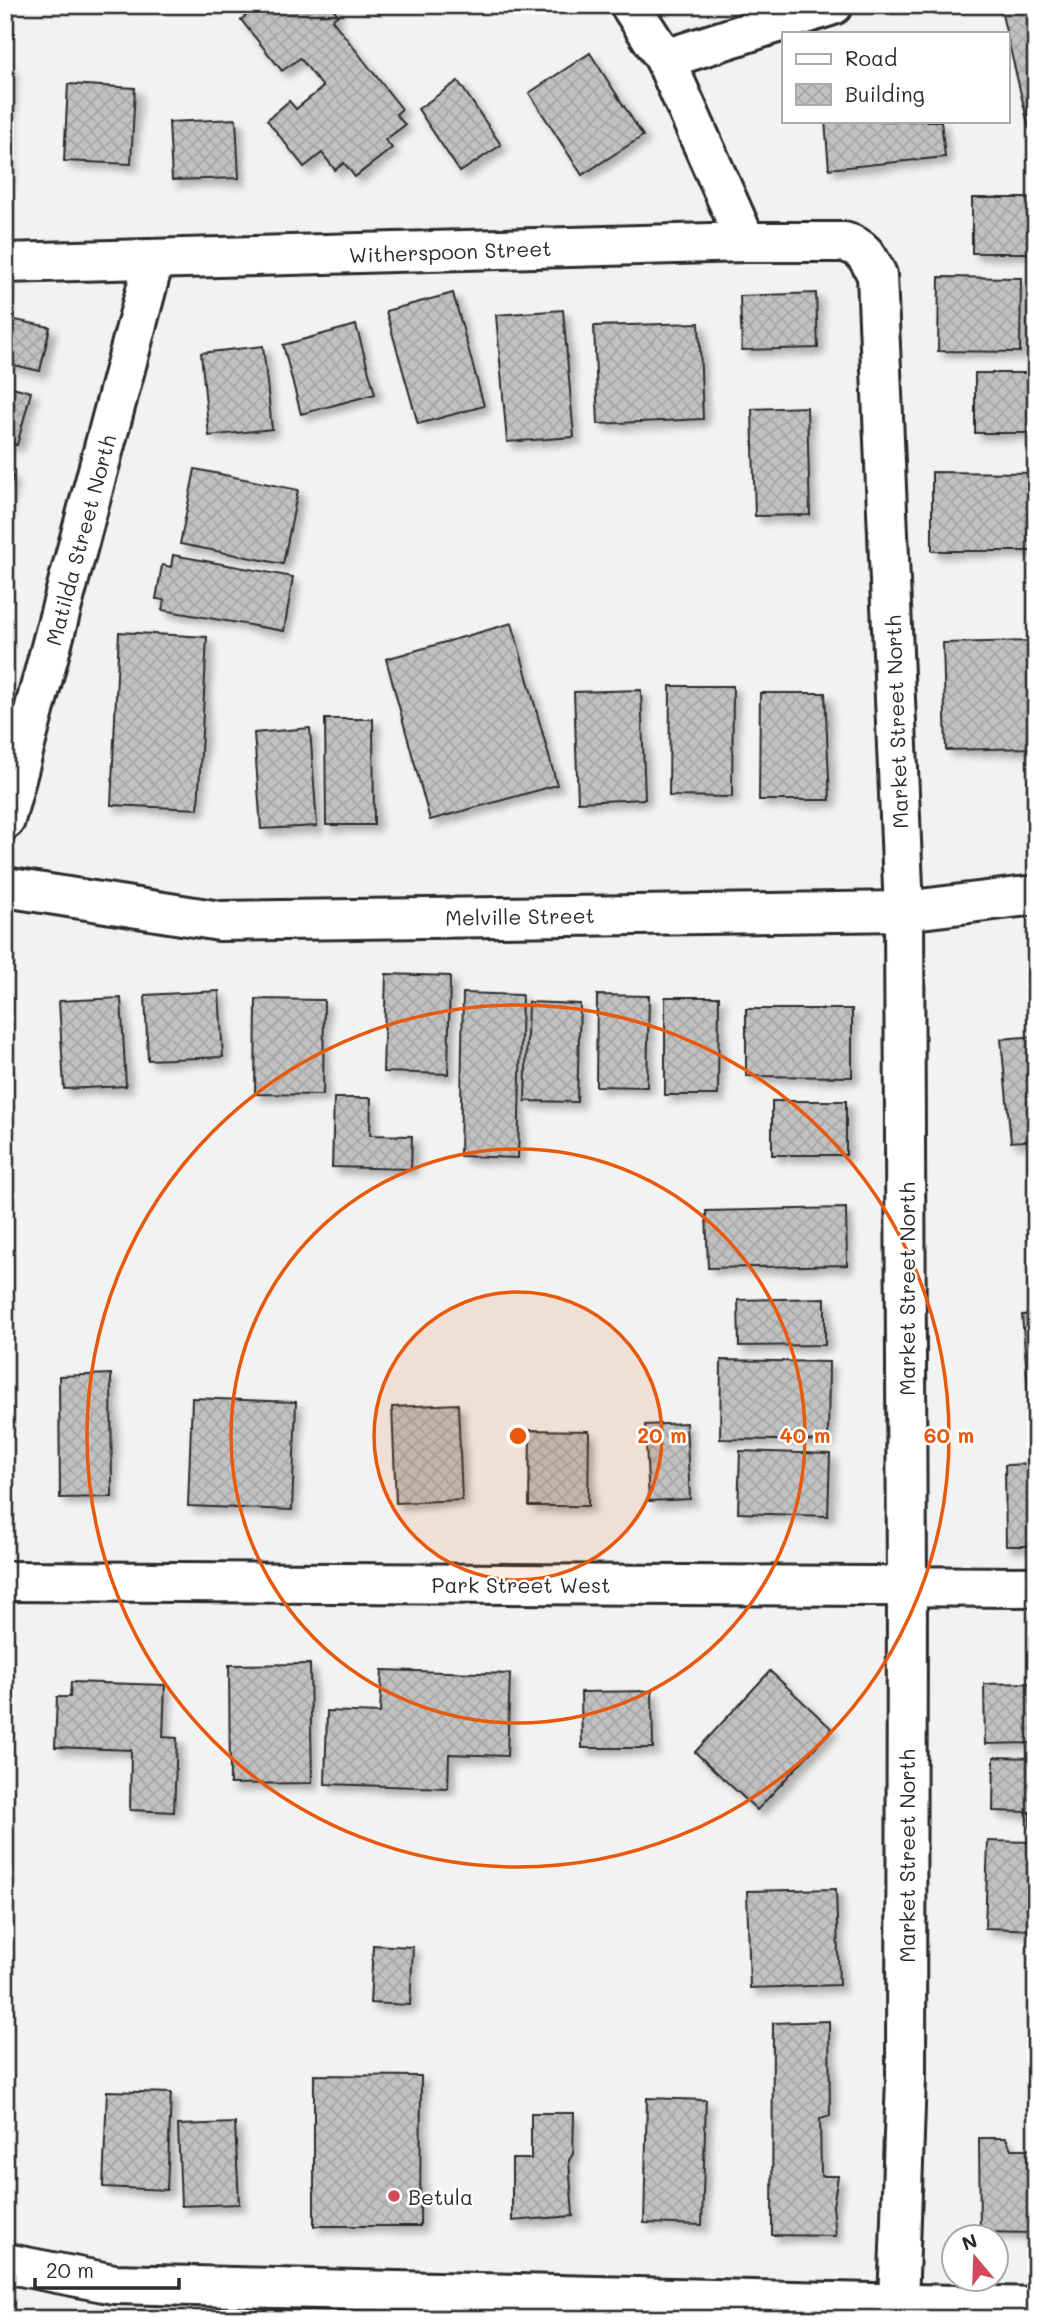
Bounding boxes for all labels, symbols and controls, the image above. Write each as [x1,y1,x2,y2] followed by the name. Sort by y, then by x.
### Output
[782,32,1010,122] legend
[845,44,897,71] text: Road
[845,80,925,107] text: Building
[348,234,552,268] street label: Witherspoon Street
[39,432,121,648] street label: Matilda Street North
[879,615,913,829] street label: Market Street North
[445,901,595,931] street label: Melville Street
[893,1182,920,1396] street label: Market Street North
[637,1421,687,1448] text: 20 m
[779,1421,831,1448] text: 40 m
[924,1421,974,1448] text: 60 m
[506,1424,530,1448] centre of rings
[432,1571,610,1598] street label: Park Street West
[893,1749,920,1963] street label: Market Street North
[408,2183,473,2210] place label: Betula
[386,2188,402,2204] marker: Betula
[940,2222,1010,2292] north arrow
[958,2227,980,2256] text: N
[35,2247,178,2291] scale bar
[46,2256,94,2283] text: 20 m

